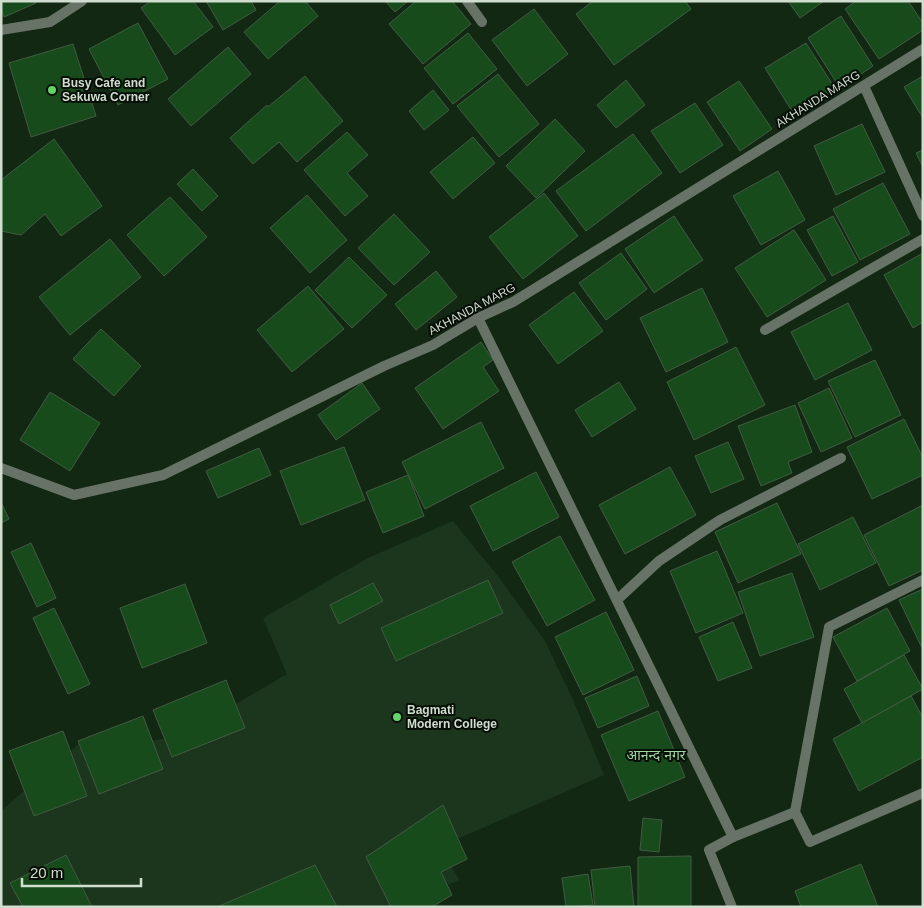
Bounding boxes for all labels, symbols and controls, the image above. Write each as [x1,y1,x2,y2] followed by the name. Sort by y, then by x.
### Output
[773,67,863,131] street label: AKHANDA MARG
[62,76,150,104] place label: Busy Cafe and Sekuwa Corner
[46,84,58,96] marker: Busy Cafe and Sekuwa Corner
[426,280,518,338] street label: AKHANDA MARG
[407,703,497,731] place label: Bagmati Modern College
[391,711,403,723] marker: Bagmati Modern College
[626,747,686,763] district label: आनन्द नगर
[22,856,141,888] scale bar
[30,864,63,881] text: 20 m

